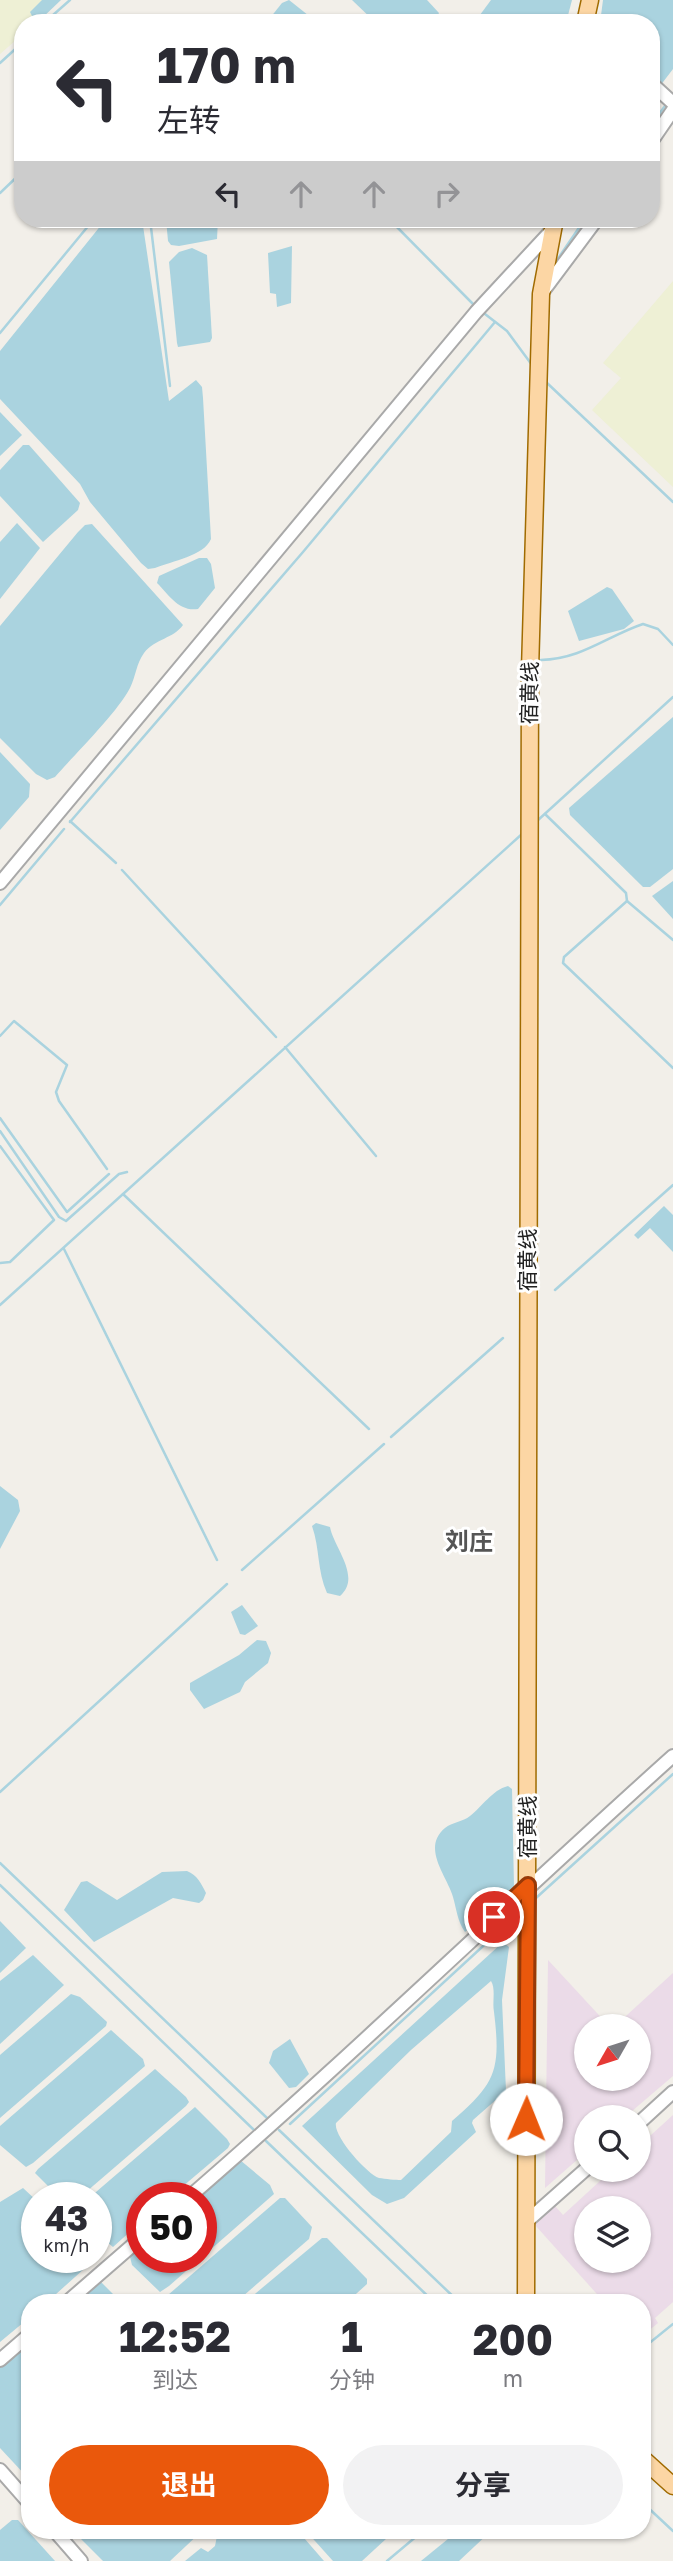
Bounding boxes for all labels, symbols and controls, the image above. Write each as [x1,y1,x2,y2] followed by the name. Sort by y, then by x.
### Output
[157,35,296,94] text: 170 m
[42,42,133,133] icon: left
[157,101,221,139] text: 左转
[209,175,247,213] icon: left
[282,175,320,213] icon: ahead
[355,175,393,213] icon: ahead
[428,175,466,213] icon: right
[515,661,543,725] street label: 宿黄线
[514,1229,540,1292] street label: 宿黄线
[445,1526,493,1555] district label: 刘庄
[514,1796,540,1859] street label: 宿黄线
[464,1887,524,1947] pin
[475,1898,513,1936] icon: arrive
[574,2014,651,2091] north arrow
[574,2014,651,2273] map controls
[489,2082,563,2156] position arrow
[574,2105,651,2182] button: search
[126,2182,217,2273] speed limit sign: 50
[574,2196,651,2273] button: layers
[45,2197,88,2239] text: 43
[44,2234,89,2256] text: km/h
[119,2311,231,2361] text: 12:52
[341,2311,363,2361] text: 1
[473,2314,553,2364] text: 200
[503,2364,523,2392] text: m
[152,2365,198,2393] text: 到达
[329,2365,375,2393] text: 分钟
[49,2445,329,2525] button: 退出
[343,2445,623,2525] button: 分享

